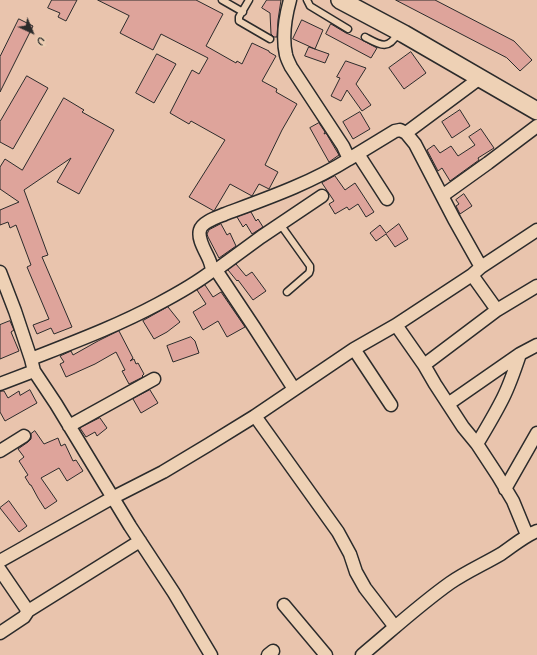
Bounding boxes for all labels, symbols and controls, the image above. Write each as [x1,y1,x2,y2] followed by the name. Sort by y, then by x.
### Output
[12,12,52,52] north arrow
[33,33,48,48] text: U

